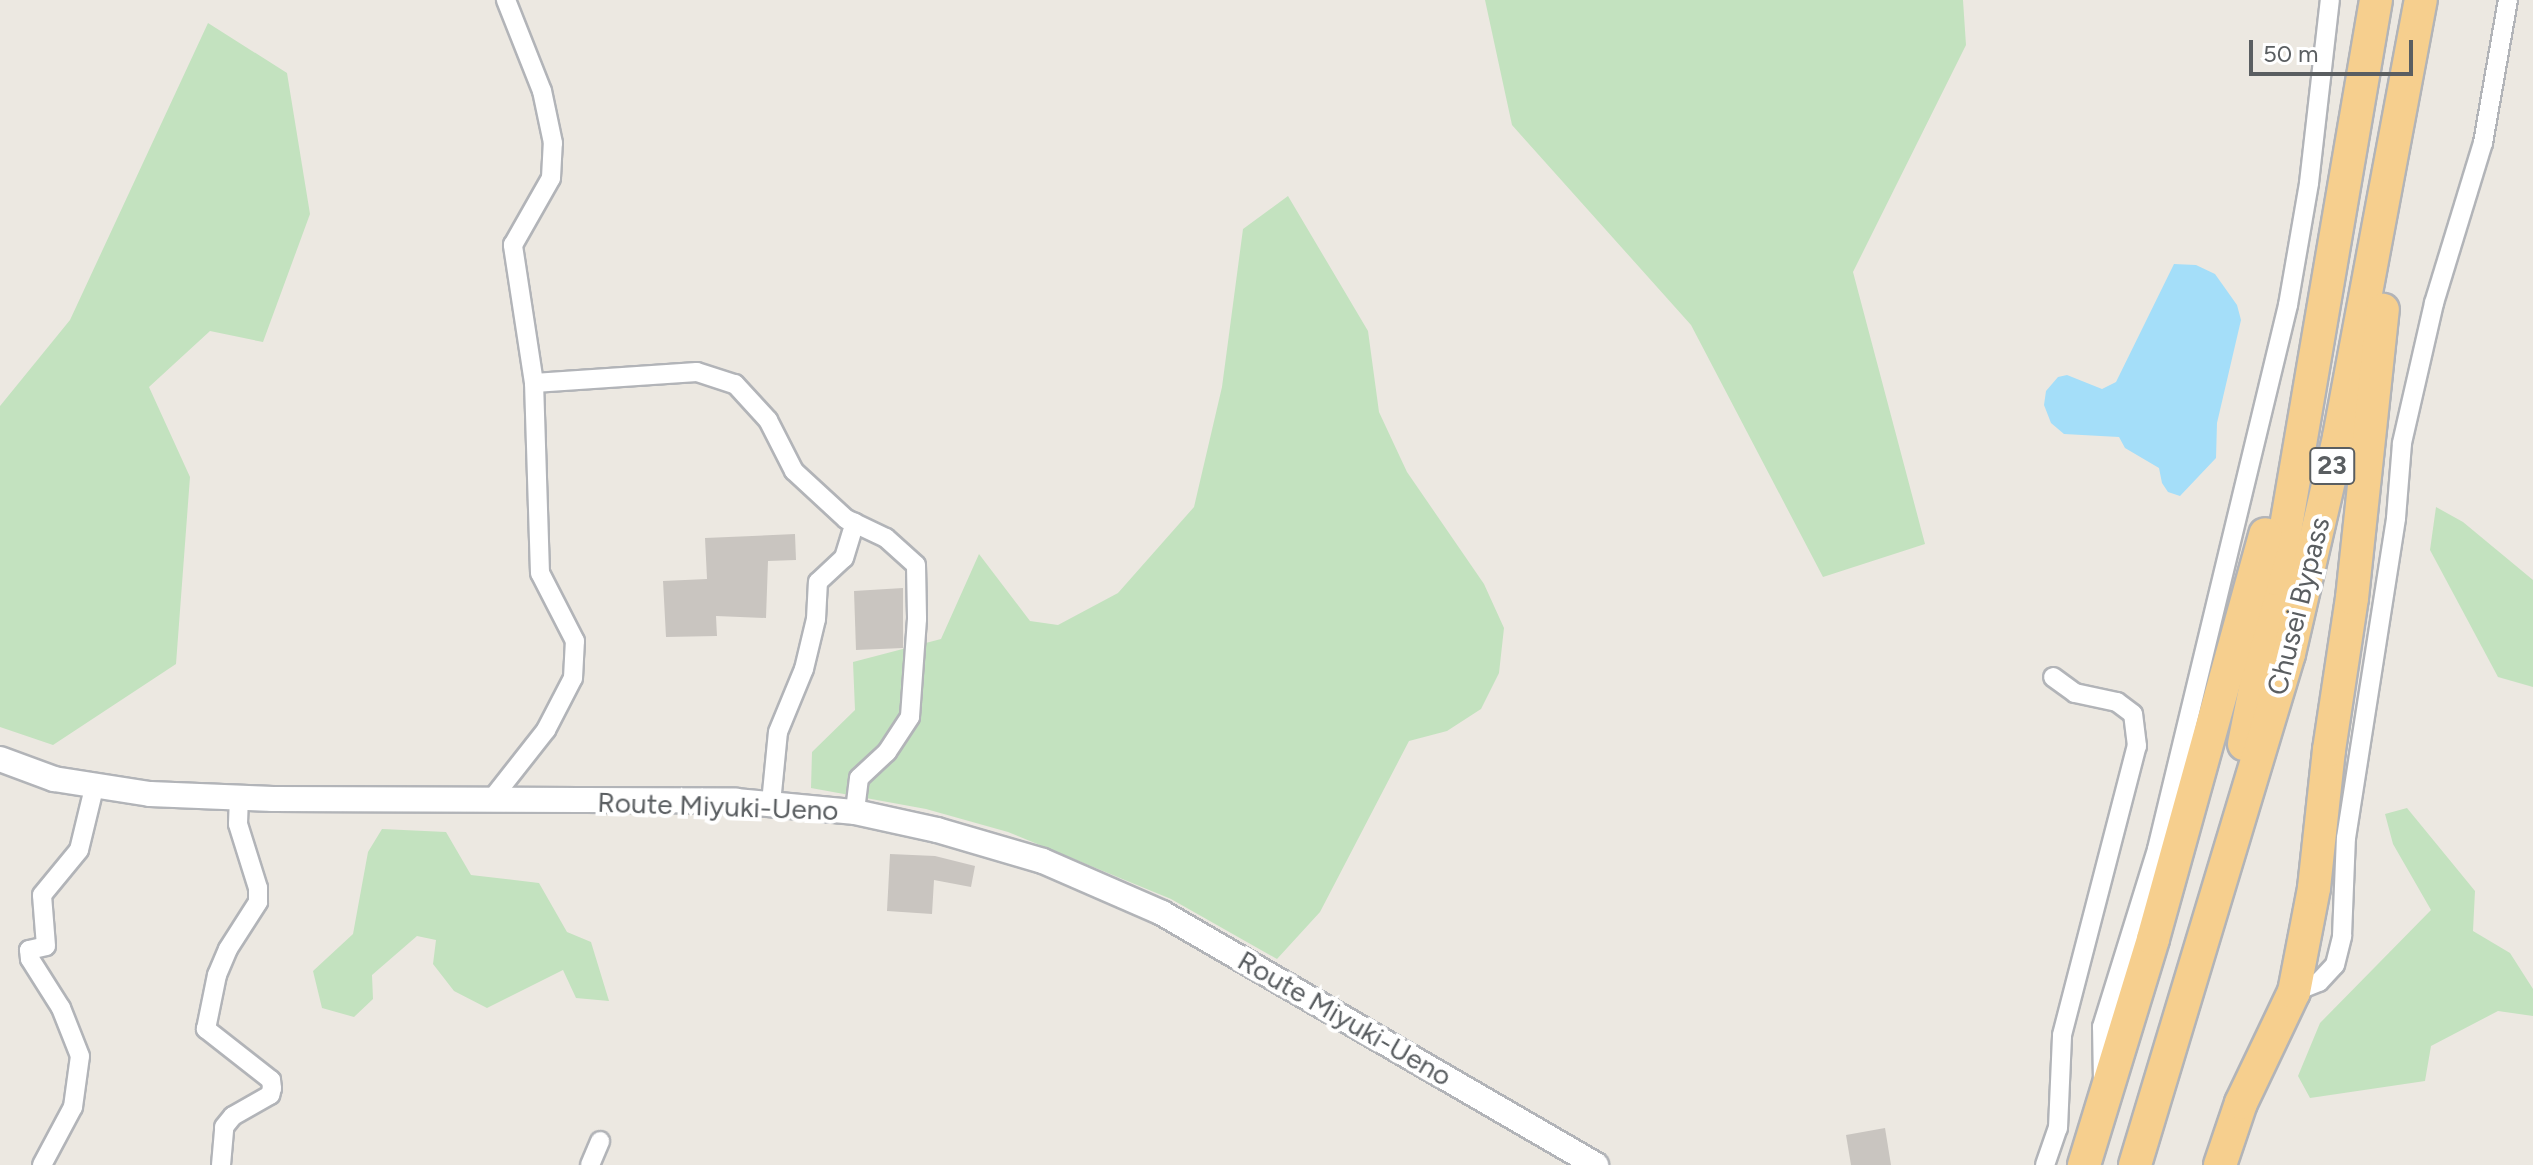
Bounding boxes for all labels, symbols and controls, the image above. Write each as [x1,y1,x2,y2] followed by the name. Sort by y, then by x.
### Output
[2253,24,2417,74] scale bar
[2263,39,2319,68] text: 50 m
[2308,444,2356,488] road number: 23
[2260,514,2336,698] street label: Chusei Bypass
[597,785,839,827] street label: Route Miyuki-Ueno
[1232,943,1458,1093] street label: Route Miyuki-Ueno

